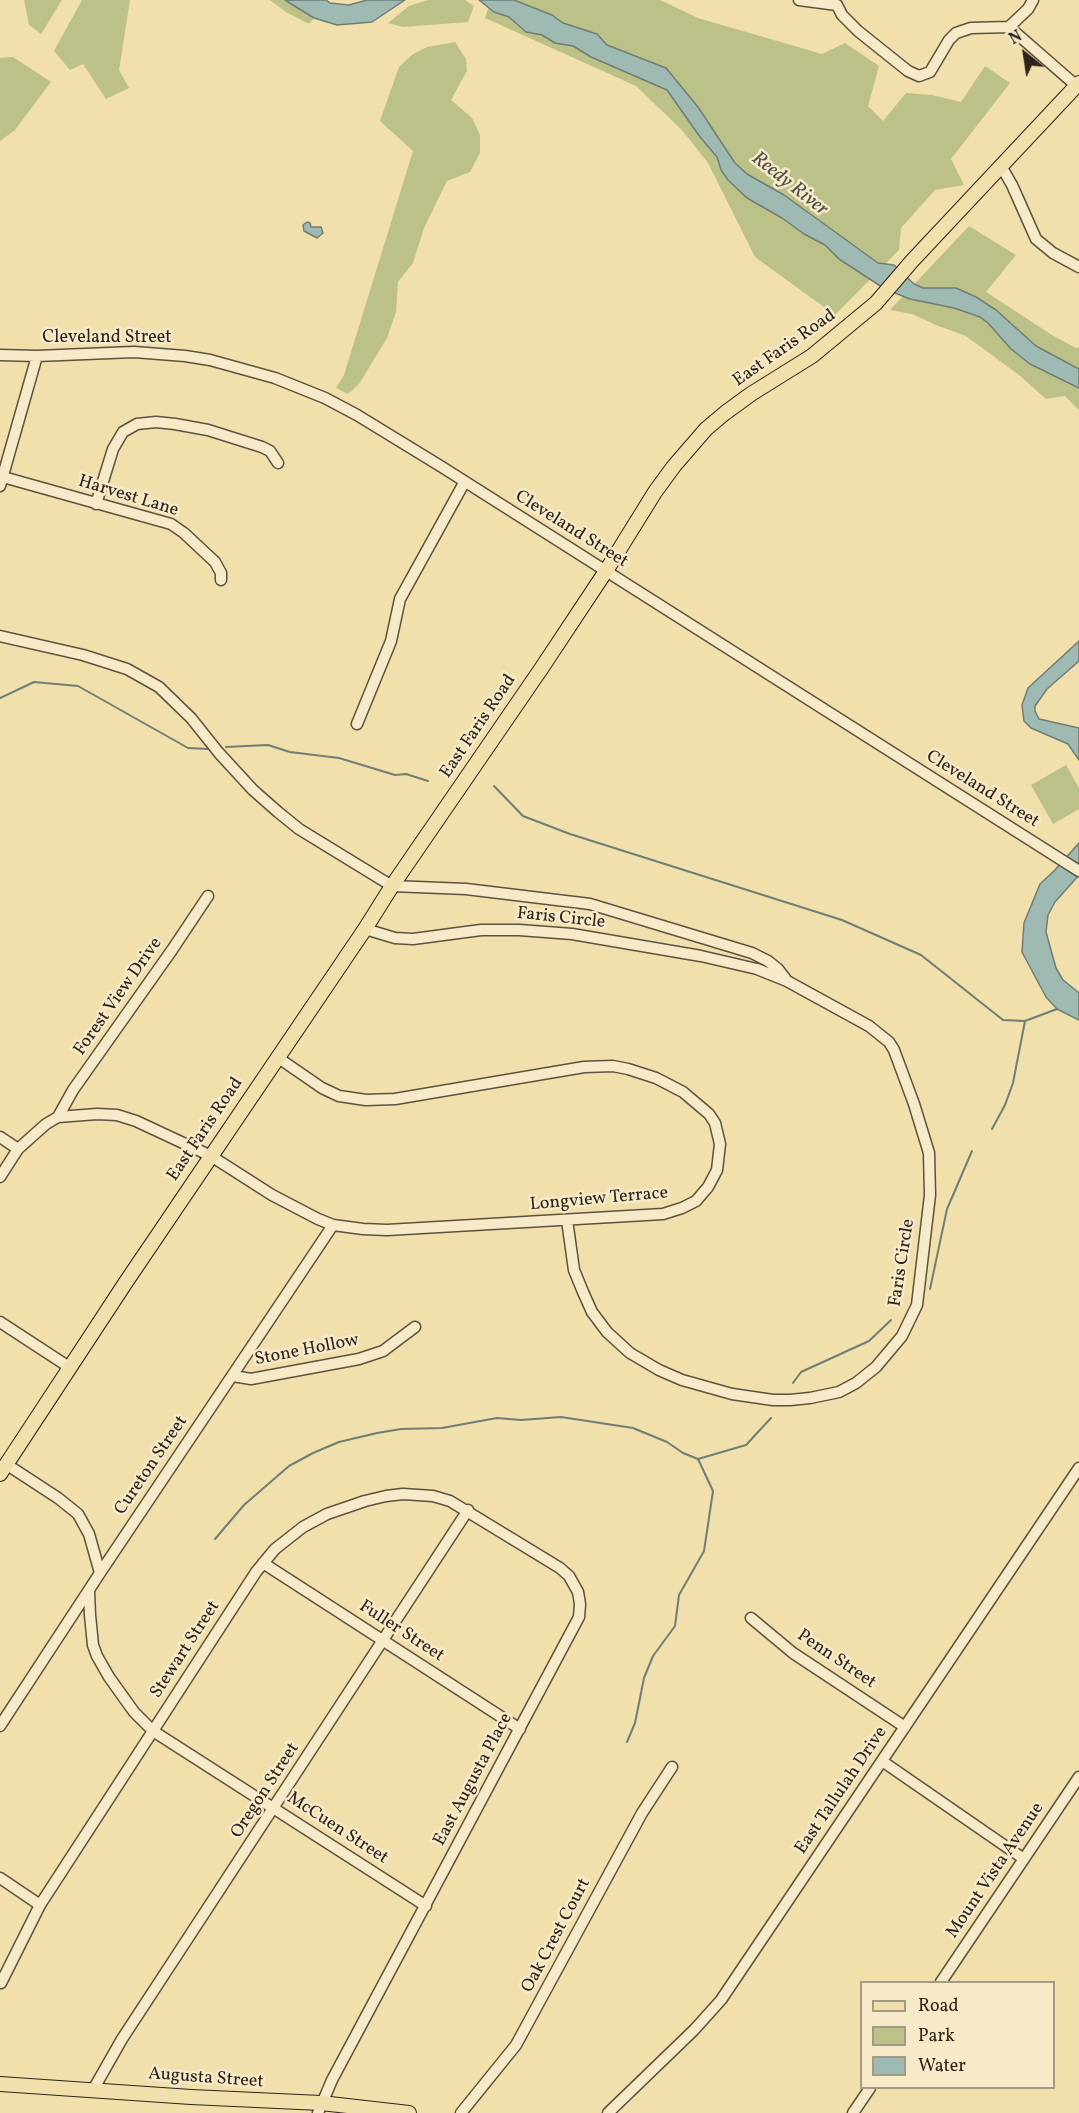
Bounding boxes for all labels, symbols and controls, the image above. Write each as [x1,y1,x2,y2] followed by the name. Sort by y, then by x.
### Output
[995,24,1055,84] north arrow
[1005,26,1027,51] text: N
[746,148,832,222] water label: Reedy River
[729,306,841,392] street label: East Faris Road
[42,328,172,350] street label: Cleveland Street
[75,471,181,523] street label: Harvest Lane
[510,487,632,573] street label: Cleveland Street
[436,671,522,783] street label: East Faris Road
[921,747,1043,833] street label: Cleveland Street
[516,904,606,934] street label: Faris Circle
[70,934,168,1060] street label: Forest View Drive
[163,1074,249,1186] street label: East Faris Road
[529,1183,669,1217] street label: Longview Terrace
[885,1218,921,1308] street label: Faris Circle
[253,1330,361,1372] street label: Stone Hollow
[111,1412,193,1520] street label: Cureton Street
[354,1596,448,1668] street label: Fuller Street
[146,1597,226,1703] street label: Stewart Street
[792,1626,880,1694] street label: Penn Street
[430,1710,518,1850] street label: East Augusta Place
[791,1723,893,1859] street label: East Tallulah Drive
[227,1739,305,1843] street label: Oregon Street
[282,1788,392,1870] street label: McCuen Street
[943,1799,1049,1943] street label: Mount Vista Avenue
[518,1875,596,1997] street label: Oak Crest Court
[860,1981,1055,2089] legend
[918,1994,959,2019] text: Road
[918,2024,955,2049] text: Park
[918,2054,966,2079] text: Water
[148,2064,264,2094] street label: Augusta Street

